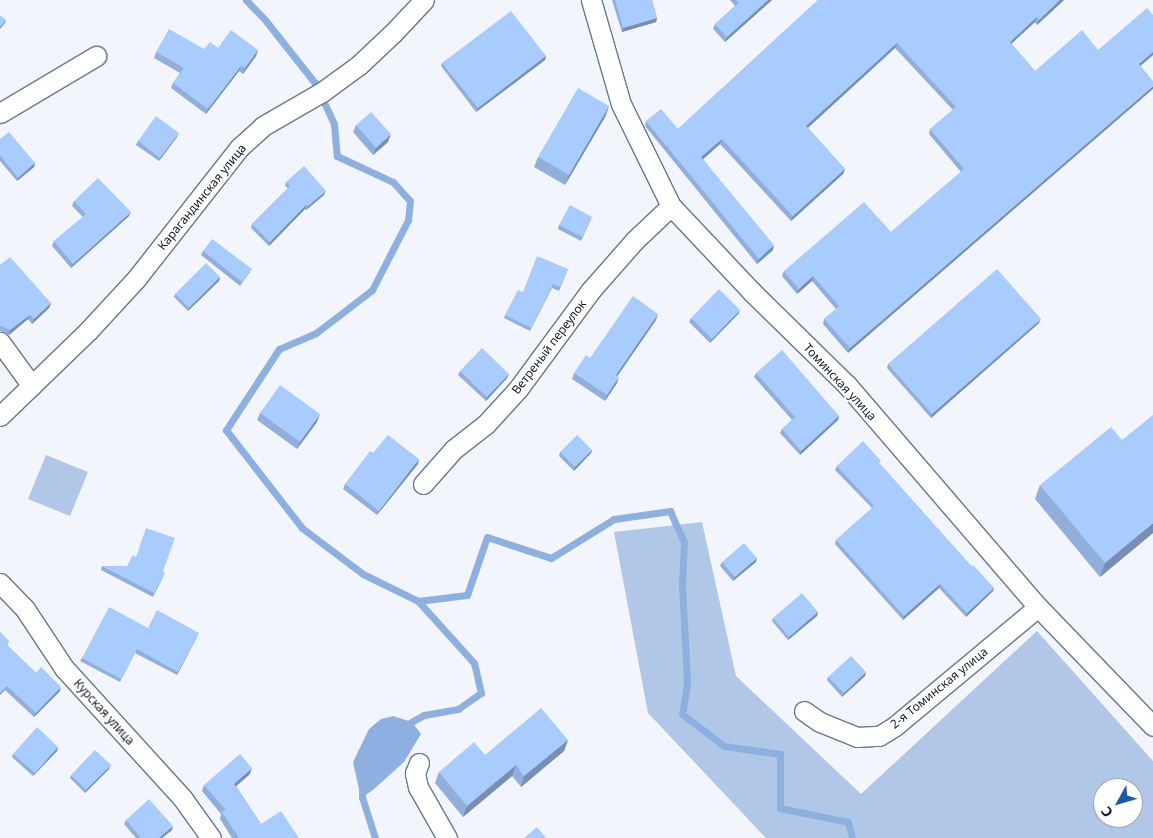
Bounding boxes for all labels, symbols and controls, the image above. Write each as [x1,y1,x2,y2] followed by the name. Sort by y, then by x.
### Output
[155,141,249,253] street label: Карагандинская улица
[509,297,589,397] street label: Ветреный переулок
[801,340,879,424] street label: Томинская улица
[887,644,991,732] street label: 2-я Томинская улица
[71,676,137,748] street label: Курская улица
[1093,778,1143,828] north arrow
[1097,803,1117,822] text: С

